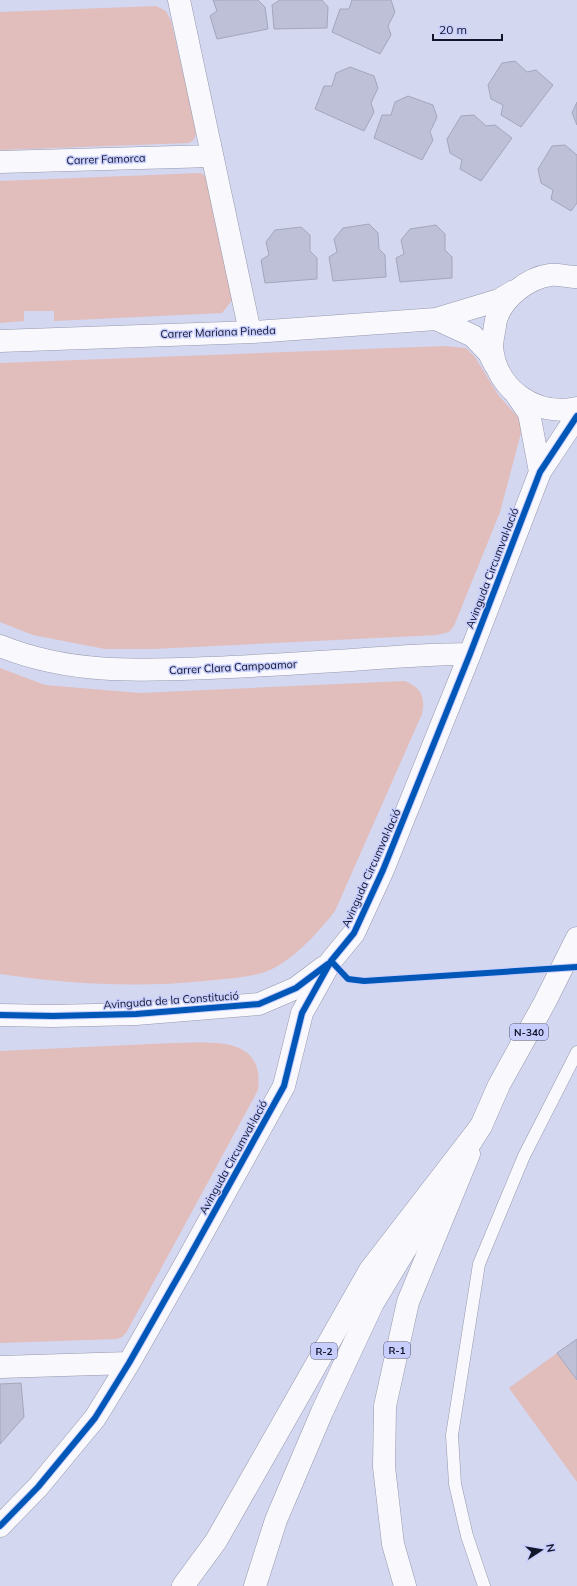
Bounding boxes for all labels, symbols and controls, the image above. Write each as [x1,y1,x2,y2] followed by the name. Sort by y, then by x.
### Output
[433,16,502,42] scale bar
[439,22,467,37] text: 20 m
[66,151,146,167] street label: Carrer Famorca
[160,323,276,341] street label: Carrer Mariana Pineda
[462,506,522,630] street label: Avinguda Circumval·lació
[169,657,297,677] street label: Carrer Clara Campoamor
[339,807,403,929] street label: Avinguda Circumval·lació
[103,988,239,1012] street label: Avinguda de la Constitució
[510,1024,548,1040] road number: N-340
[196,1098,270,1216] street label: Avinguda Circumval·lació
[384,1342,410,1358] road number: R-1
[311,1343,337,1359] road number: R-2
[521,1530,561,1570] north arrow
[543,1542,558,1553] text: N

